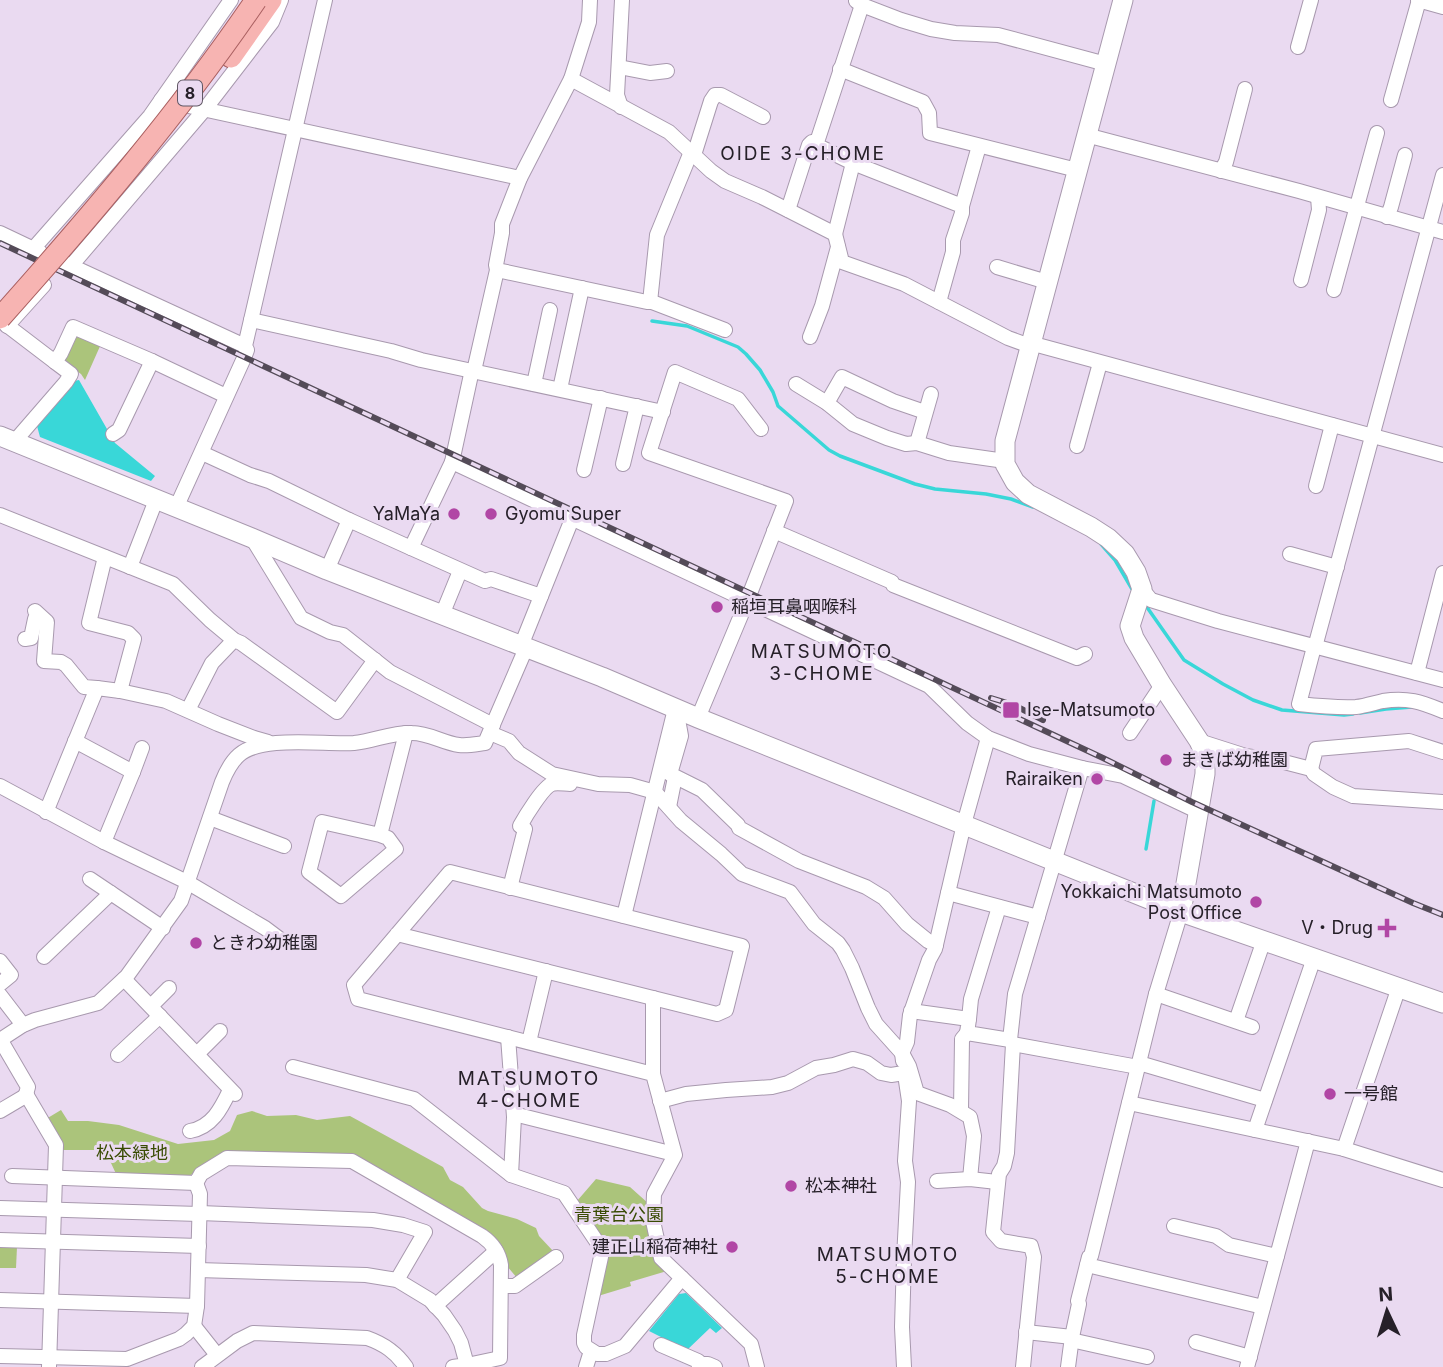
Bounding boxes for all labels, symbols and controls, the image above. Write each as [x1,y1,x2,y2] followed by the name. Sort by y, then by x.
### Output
[178,80,202,106] road number: 8
[720,142,886,165] district label: OIDE 3-CHOME
[373,503,440,524] place label: YaMaYa
[505,503,621,524] place label: Gyomu Super
[446,506,462,522] marker: YaMaYa
[483,506,499,522] marker: Gyomu Super
[731,596,857,617] place label: 稲垣耳鼻咽喉科
[709,599,725,615] marker: 稲垣耳鼻咽喉科
[751,640,893,685] district label: MATSUMOTO 3-CHOME
[1027,699,1155,720] place label: Ise-Matsumoto
[1001,700,1021,720] marker: Ise-Matsumoto
[1180,749,1288,770] place label: まきば幼稚園
[1158,752,1174,768] marker: まきば幼稚園
[1005,768,1083,789] place label: Rairaiken
[1089,771,1105,787] marker: Rairaiken
[1061,881,1242,923] place label: Yokkaichi Matsumoto Post Office
[1248,894,1264,910] marker: Yokkaichi Matsumoto Post Office
[1301,917,1373,938] place label: V・Drug
[1379,920,1395,936] marker: V・Drug
[210,932,318,953] place label: ときわ幼稚園
[188,935,204,951] marker: ときわ幼稚園
[458,1067,600,1112] district label: MATSUMOTO 4-CHOME
[1344,1083,1398,1104] place label: 一号館
[1322,1086,1338,1102] marker: 一号館
[96,1142,168,1163] park label: 松本緑地
[805,1175,877,1196] place label: 松本神社
[783,1178,799,1194] marker: 松本神社
[574,1204,664,1225] park label: 青葉台公園
[592,1236,718,1257] place label: 建正山稲荷神社
[724,1239,740,1255] marker: 建正山稲荷神社
[817,1243,959,1288] district label: MATSUMOTO 5-CHOME
[1352,1276,1422,1346] north arrow
[1378,1283,1394,1307] text: N

